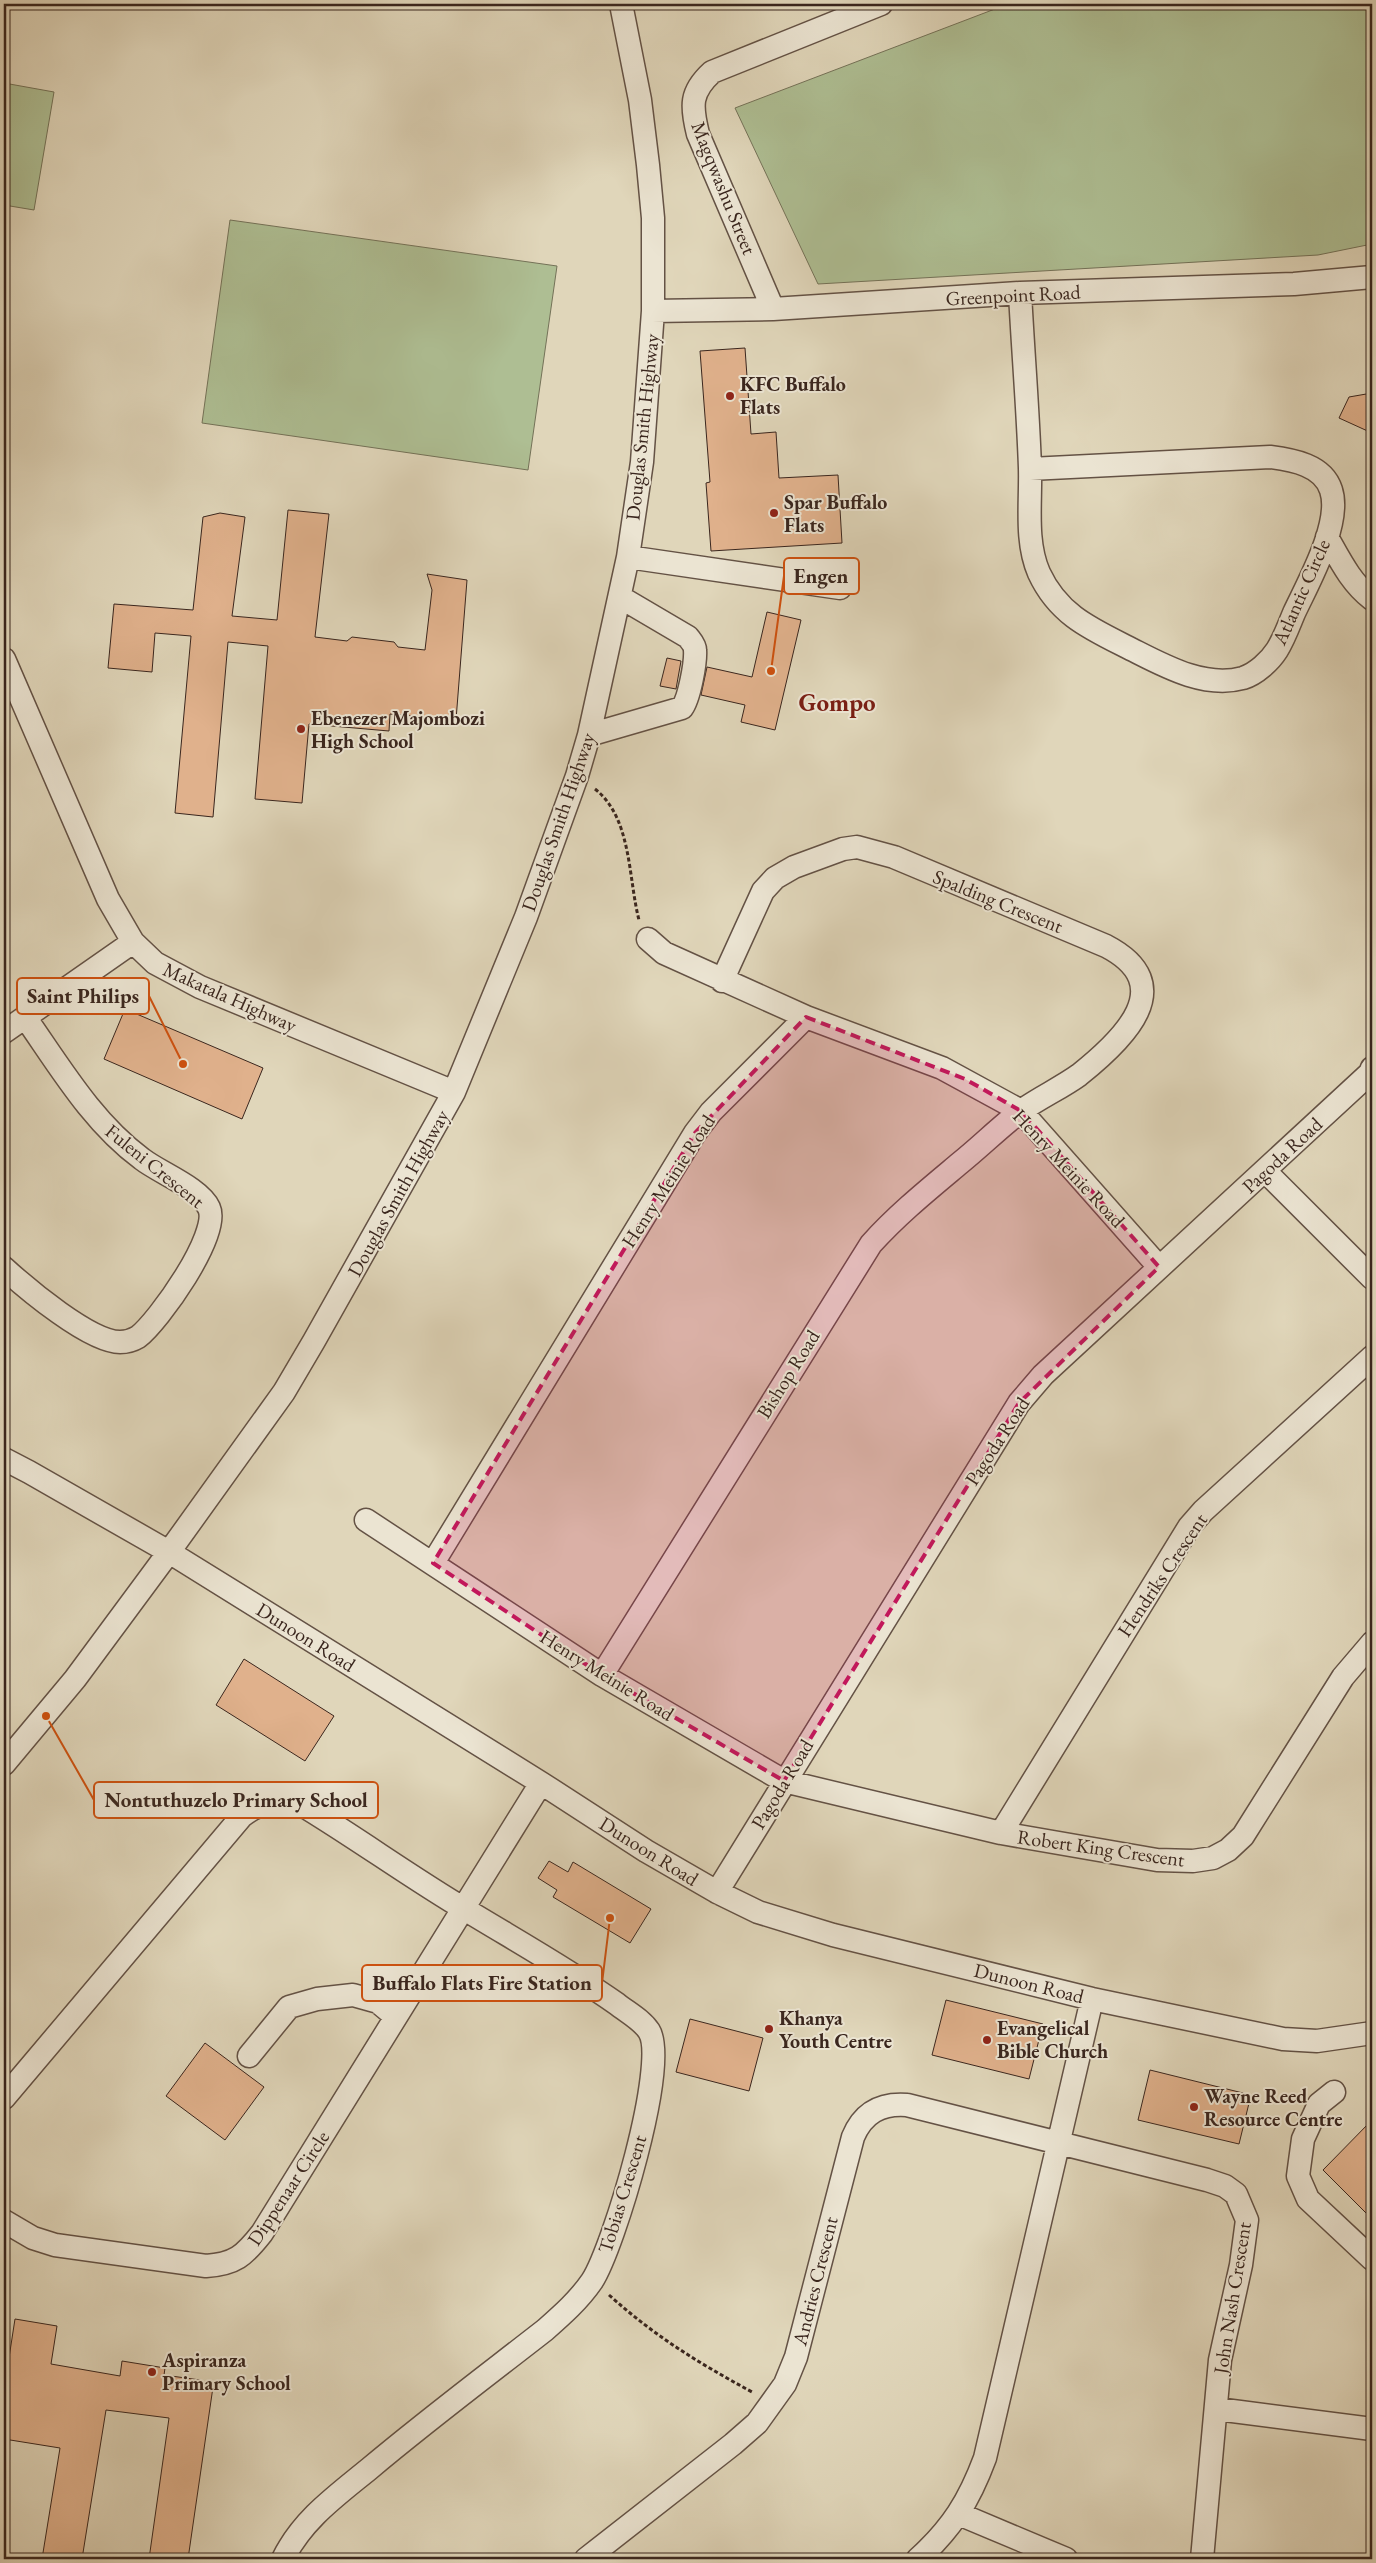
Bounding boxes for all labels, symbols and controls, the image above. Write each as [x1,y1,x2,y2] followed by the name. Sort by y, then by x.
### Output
[685,118,763,259] street label: Magqwashu Street
[945,278,1082,312] street label: Greenpoint Road
[619,332,665,522] street label: Douglas Smith Highway
[740,371,846,420] place label: KFC Buffalo Flats
[724,390,736,402] marker: KFC Buffalo Flats
[784,489,887,538] place label: Spar Buffalo Flats
[768,507,780,519] marker: Spar Buffalo Flats
[1266,535,1336,650] street label: Atlantic Circle
[784,558,859,594] callout: Engen
[794,562,849,589] text: Engen
[798,686,876,718] district label: Gompo
[311,705,485,754] place label: Ebenezer Majombozi High School
[295,723,307,735] marker: Ebenezer Majombozi High School
[515,729,601,915] street label: Douglas Smith Highway
[929,863,1067,939] street label: Spalding Crescent
[159,956,301,1038] street label: Makatala Highway
[17,978,149,1014] callout: Saint Philips
[27,982,139,1009] text: Saint Philips
[1007,1103,1131,1234] street label: Henry Meinie Road
[341,1105,455,1281] street label: Douglas Smith Highway
[615,1109,721,1252] street label: Henry Meinie Road
[1236,1111,1328,1199] street label: Pagoda Road
[100,1118,211,1214] street label: Fuleni Crescent
[751,1324,826,1423] street label: Bishop Road
[959,1391,1036,1490] street label: Pagoda Road
[1111,1508,1213,1642] street label: Hendriks Crescent
[251,1596,361,1678] street label: Dunoon Road
[535,1623,680,1727] street label: Henry Meinie Road
[745,1733,819,1834] street label: Pagoda Road
[94,1782,378,1818] callout: Nontuthuzelo Primary School
[104,1786,368,1813] text: Nontuthuzelo Primary School
[594,1810,704,1892] street label: Dunoon Road
[1016,1823,1187,1873] street label: Robert King Crescent
[971,1957,1088,2009] street label: Dunoon Road
[362,1965,602,2001] callout: Buffalo Flats Fire Station
[372,1969,592,1996] text: Buffalo Flats Fire Station
[779,2005,892,2054] place label: Khanya Youth Centre
[997,2015,1108,2064] place label: Evangelical Bible Church
[763,2023,775,2035] marker: Khanya Youth Centre
[981,2034,993,2046] marker: Evangelical Bible Church
[1204,2083,1342,2132] place label: Wayne Reed Resource Centre
[1188,2101,1200,2113] marker: Wayne Reed Resource Centre
[241,2125,335,2251] street label: Dippenaar Circle
[592,2131,653,2256] street label: Tobias Crescent
[786,2213,844,2349] street label: Andries Crescent
[1207,2220,1257,2378] street label: John Nash Crescent
[161,2347,291,2396] place label: Aspiranza Primary School
[146,2366,158,2378] marker: Aspiranza Primary School

